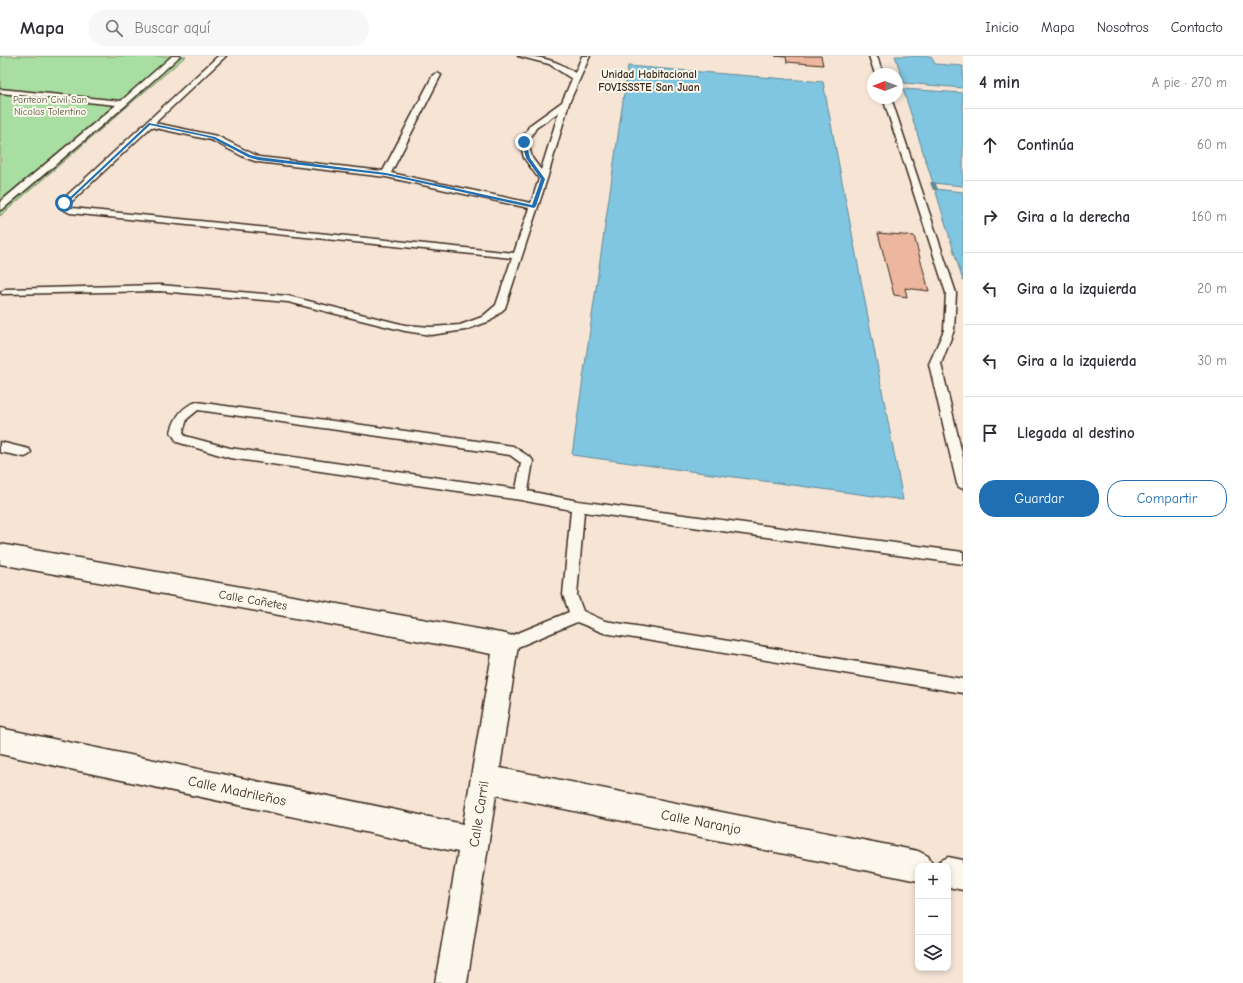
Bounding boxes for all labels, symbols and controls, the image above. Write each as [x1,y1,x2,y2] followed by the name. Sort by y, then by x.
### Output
[89,10,369,46] search box
[20,17,65,39] text: Mapa
[103,17,125,39] icon: search
[135,19,210,37] text: Buscar aquí
[985,19,1019,36] text: Inicio
[1041,19,1075,36] text: Mapa
[1097,19,1149,36] text: Nosotros
[1171,19,1223,36] text: Contacto
[598,68,700,94] district label: Unidad Habitacional FOVISSSTE San Juan
[867,68,903,104] north arrow
[979,73,1020,92] text: 4 min
[1152,75,1227,90] text: A pie · 270 m
[13,94,87,118] park label: Panteon Civil San Nicolas Tolentino
[515,133,533,151] route end
[979,134,1001,156] icon: ahead
[1017,136,1074,154] text: Continúa
[1197,137,1227,152] text: 60 m
[55,194,73,212] route start
[979,206,1001,228] icon: right
[1017,208,1130,226] text: Gira a la derecha
[1192,209,1227,224] text: 160 m
[979,278,1001,300] icon: left
[1017,280,1137,298] text: Gira a la izquierda
[1197,281,1227,296] text: 20 m
[979,350,1001,372] icon: left
[1017,352,1137,370] text: Gira a la izquierda
[1197,353,1227,368] text: 30 m
[979,422,1001,444] icon: arrive
[1017,424,1135,442] text: Llegada al destino
[979,480,1099,517] button: Guardar
[1107,480,1227,517] button: Compartir
[218,587,288,613] street label: Calle Cañetes
[186,772,288,810] street label: Calle Madrileños
[465,780,493,848] street label: Calle Carril
[660,806,742,838] street label: Calle Naranjo
[915,863,951,971] map controls
[915,863,951,899] button: +
[915,899,951,935] button: −
[915,935,951,971] button: layers

